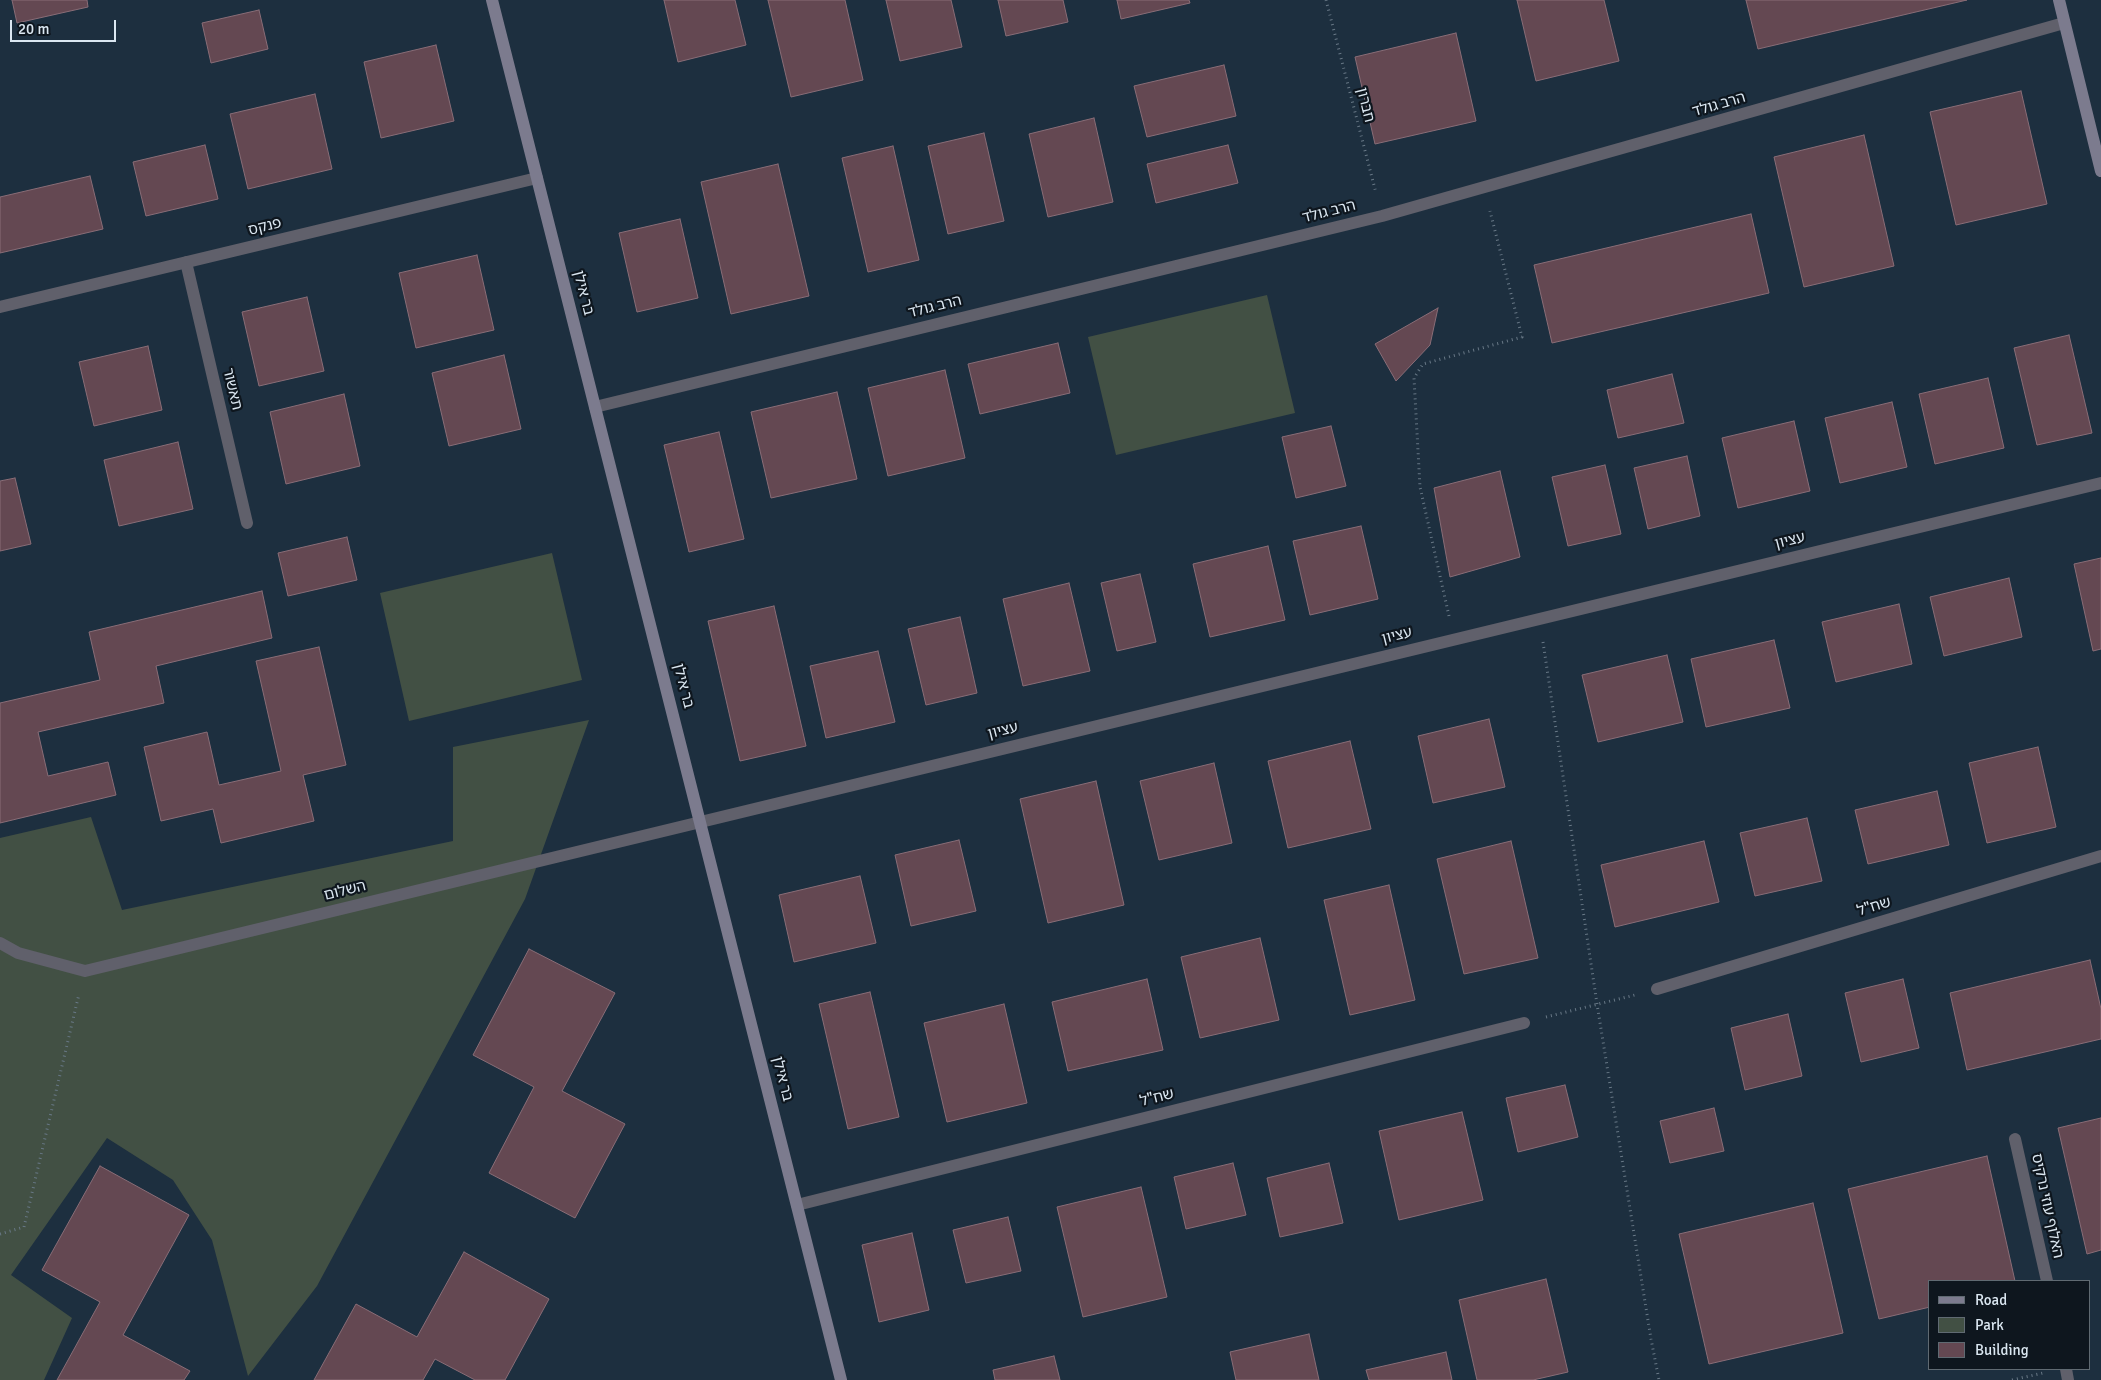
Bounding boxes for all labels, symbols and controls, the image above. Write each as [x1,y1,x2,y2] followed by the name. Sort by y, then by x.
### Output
[12,10,119,42] scale bar
[18,20,49,38] text: 20 m
[1352,86,1378,124] street label: חברון
[1690,89,1748,121] street label: הרב גולד
[1300,197,1358,227] street label: הרב גולד
[246,214,284,240] street label: פנקס
[569,269,597,317] street label: בר אילן
[906,292,964,322] street label: הרב גולד
[218,366,246,412] street label: תאשור
[1773,529,1807,553] street label: עציון
[1380,624,1414,648] street label: עציון
[669,662,697,710] street label: בר אילן
[986,719,1020,743] street label: עציון
[322,877,368,905] street label: השלום
[1855,893,1893,921] street label: שח"ל
[768,1055,796,1103] street label: בר אילן
[1138,1085,1176,1111] street label: שח"ל
[2027,1152,2067,1260] street label: האלוף עוזי נרקיס
[1928,1280,2091,1370] legend
[1975,1291,2007,1309] text: Road
[1975,1316,2004,1334] text: Park
[1975,1341,2029,1359] text: Building

